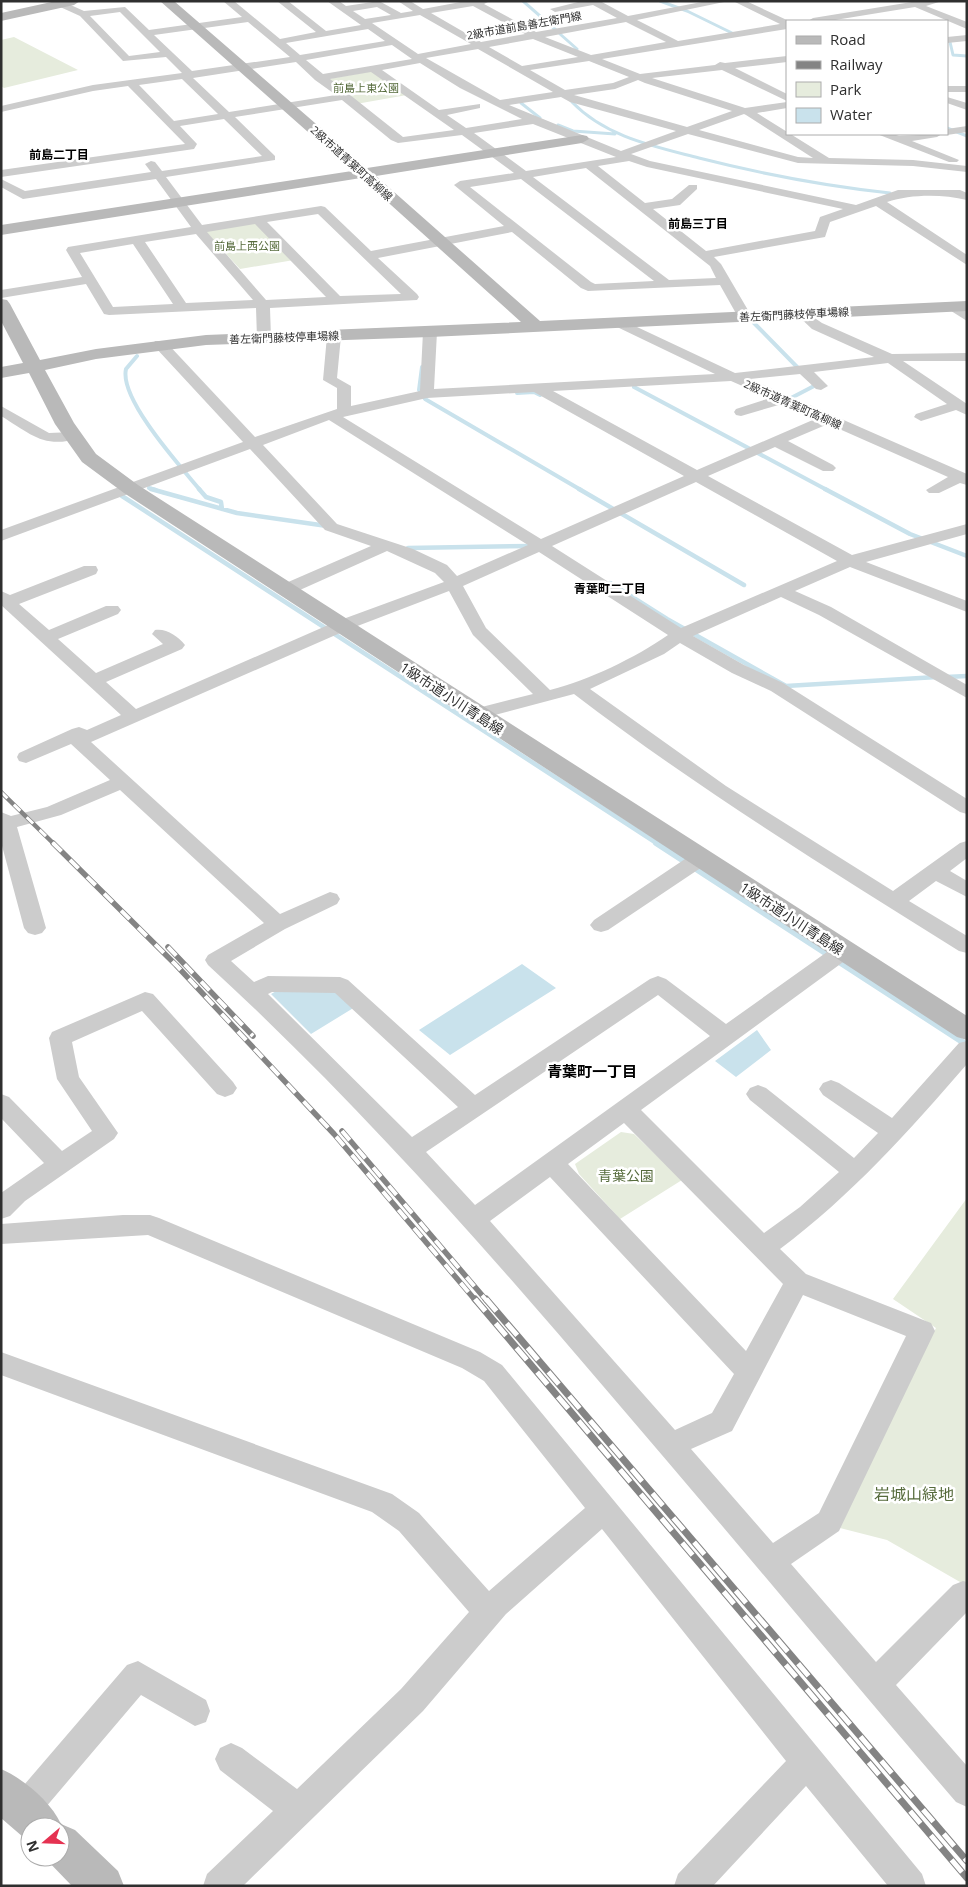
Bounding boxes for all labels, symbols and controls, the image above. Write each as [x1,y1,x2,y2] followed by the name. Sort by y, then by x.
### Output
[465,8,583,42] street label: 2級市道前島善左衛門線
[786,20,948,135] legend
[830,29,866,49] text: Road
[830,54,883,74] text: Railway
[830,79,861,99] text: Park
[333,80,399,95] park label: 前島上東公園
[830,104,872,124] text: Water
[308,122,396,204] street label: 2級市道青葉町高柳線
[29,146,89,163] district label: 前島二丁目
[668,215,728,232] district label: 前島三丁目
[214,238,280,253] park label: 前島上西公園
[739,304,849,324] street label: 善左衛門藤枝停車場線
[229,328,339,346] street label: 善左衛門藤枝停車場線
[742,376,844,432] street label: 2級市道青葉町高柳線
[574,580,646,597] district label: 青葉町二丁目
[396,657,508,739] street label: 1級市道小川青島線
[736,877,848,959] street label: 1級市道小川青島線
[547,1061,637,1081] district label: 青葉町一丁目
[598,1166,654,1185] park label: 青葉公園
[874,1483,954,1505] park label: 岩城山緑地
[20,1817,70,1867] north arrow
[21,1838,43,1855] text: N

